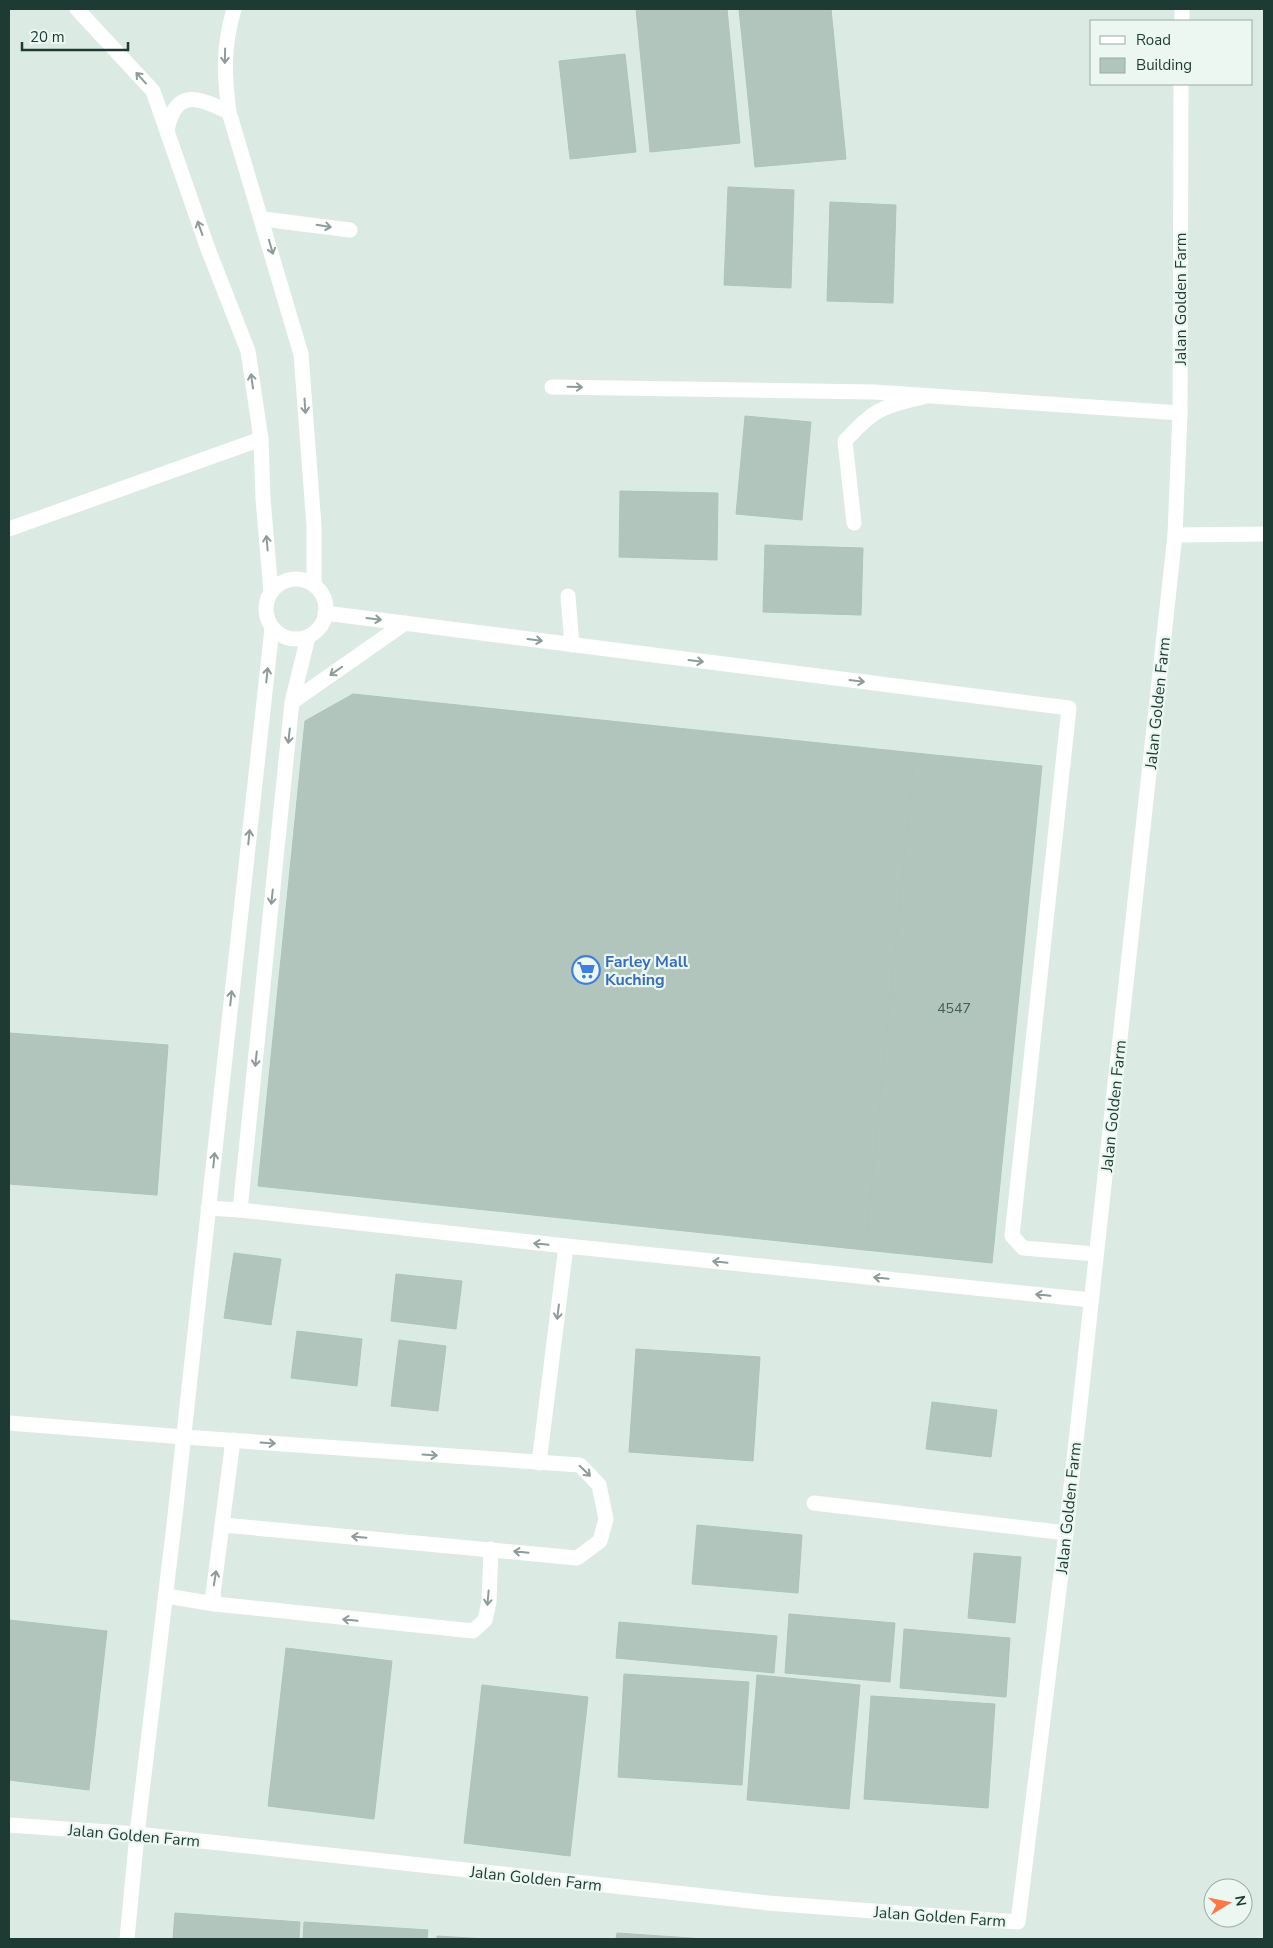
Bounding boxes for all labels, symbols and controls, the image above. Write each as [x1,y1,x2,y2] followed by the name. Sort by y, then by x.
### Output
[22,20,129,52] scale bar
[1090,20,1253,85] legend
[30,27,65,47] text: 20 m
[1136,30,1171,50] text: Road
[221,48,230,64] one-way arrow
[1136,55,1192,75] text: Building
[135,72,147,85] one-way arrow
[195,220,205,236] one-way arrow
[315,222,331,232] one-way arrow
[1170,233,1192,366] street label: Jalan Golden Farm
[266,239,276,255] one-way arrow
[247,374,257,390] one-way arrow
[567,383,583,392] one-way arrow
[300,397,310,413] one-way arrow
[262,535,272,551] one-way arrow
[365,614,381,624] one-way arrow
[527,635,543,645] one-way arrow
[1140,636,1176,771] street label: Jalan Golden Farm
[688,656,704,666] one-way arrow
[329,666,343,676] one-way arrow
[262,667,272,683] one-way arrow
[849,676,865,686] one-way arrow
[284,728,294,744] one-way arrow
[244,829,254,845] one-way arrow
[268,889,277,905] one-way arrow
[605,951,688,991] place label: Farley Mall Kuching
[571,955,601,985] supermarket icon: Farley Mall Kuching
[226,990,236,1006] one-way arrow
[937,999,971,1018] house number: 4547
[1096,1039,1132,1174] street label: Jalan Golden Farm
[251,1051,261,1067] one-way arrow
[209,1152,219,1168] one-way arrow
[533,1239,549,1248] one-way arrow
[712,1257,728,1267] one-way arrow
[874,1273,890,1283] one-way arrow
[1035,1290,1051,1300] one-way arrow
[552,1304,562,1320] one-way arrow
[259,1438,275,1448] one-way arrow
[1051,1441,1087,1576] street label: Jalan Golden Farm
[421,1450,437,1459] one-way arrow
[579,1465,591,1477] one-way arrow
[352,1532,368,1542] one-way arrow
[514,1547,530,1557] one-way arrow
[210,1571,220,1587] one-way arrow
[484,1590,493,1606] one-way arrow
[342,1615,358,1625] one-way arrow
[66,1819,201,1853] street label: Jalan Golden Farm
[468,1861,603,1897] street label: Jalan Golden Farm
[1203,1878,1253,1928] north arrow
[1230,1894,1251,1908] text: N
[872,1901,1007,1933] street label: Jalan Golden Farm

